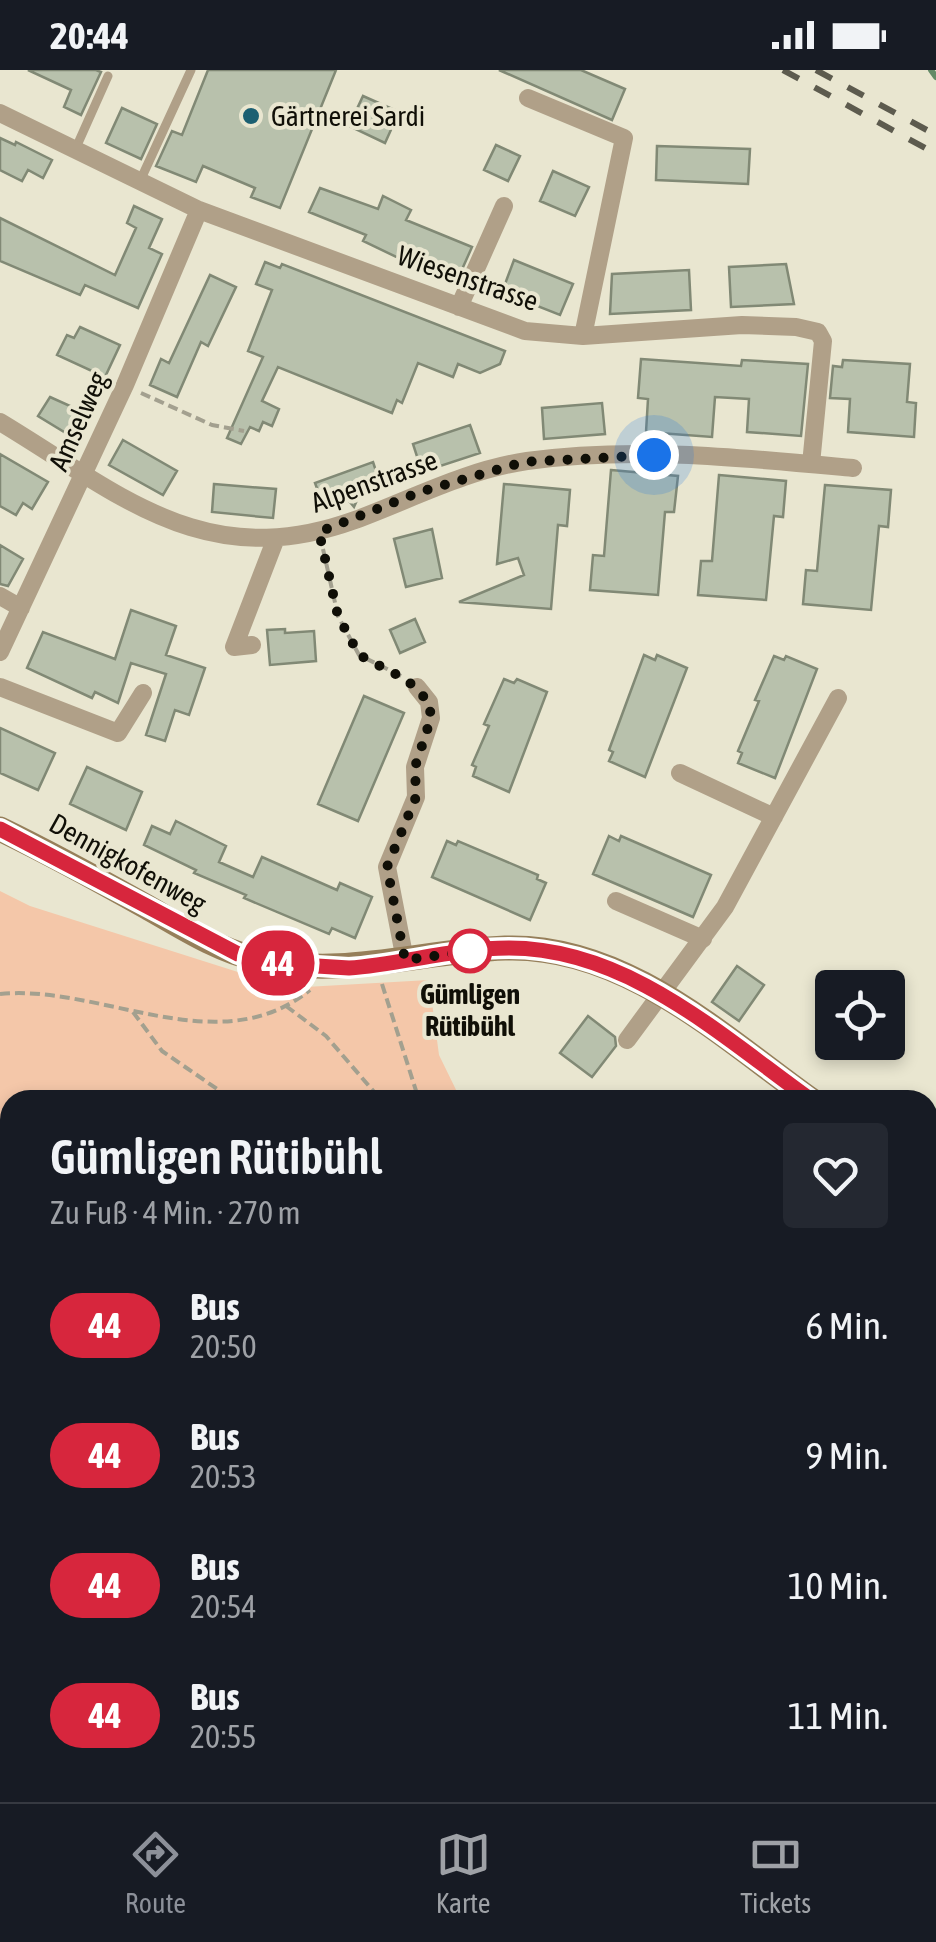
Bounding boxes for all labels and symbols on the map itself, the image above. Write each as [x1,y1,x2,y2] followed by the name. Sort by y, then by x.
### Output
[271,100,425,132] place label: Gärtnerei Sardi
[240,105,262,127] marker: Gärtnerei Sardi
[393,239,543,317] street label: Wiesenstrasse
[42,367,114,475] street label: Amselweg
[629,430,679,480] your location
[307,443,441,519] street label: Alpenstrasse
[44,807,212,919] street label: Dennigkofenweg
[233,930,323,996] line badge: 44
[449,930,491,972] marker: Gümligen Rütibühl
[420,978,520,1042] place label: Gümligen Rütibühl

